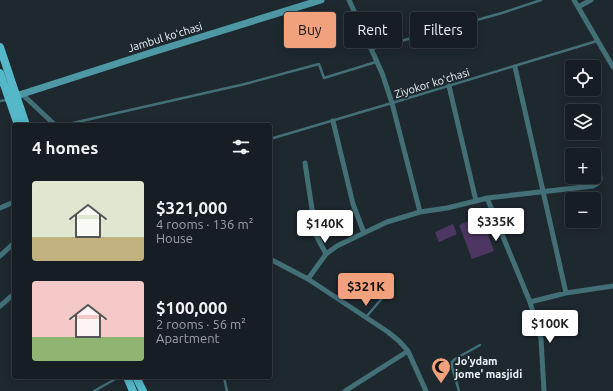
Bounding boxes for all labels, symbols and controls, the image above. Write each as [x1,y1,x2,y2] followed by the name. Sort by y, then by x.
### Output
[284,12,336,48] chip: Buy
[344,12,402,48] chip: Rent
[410,12,477,48] chip: Filters
[126,20,204,54] street label: Jambul koʻchasi
[565,60,601,228] map controls
[565,60,601,96] button: locate
[393,66,471,100] street label: Ziyokor koʻchasi
[565,104,601,140] button: layers
[230,136,252,158] icon: filters
[32,138,98,157] text: 4 homes
[565,148,601,184] button: +
[565,192,601,228] button: −
[64,197,112,245] icon: home
[156,198,227,217] text: $321,000
[468,208,524,242] pin: $335K
[297,210,353,244] pin: $140K
[477,214,515,228] text: $335K
[306,216,344,230] text: $140K
[156,217,253,231] text: 4 rooms · 136 m²
[156,231,193,245] text: House
[338,273,394,307] pin: $321K
[347,279,385,293] text: $321K
[64,297,112,345] icon: home
[156,298,227,317] text: $100,000
[522,310,578,344] pin: $100K
[531,316,569,330] text: $100K
[156,317,246,331] text: 2 rooms · 56 m²
[156,331,220,345] text: Apartment
[454,355,522,380] place label: Jo'ydam jome' masjidi
[430,356,452,384] mosque icon: Jo'ydam jome' masjidi

